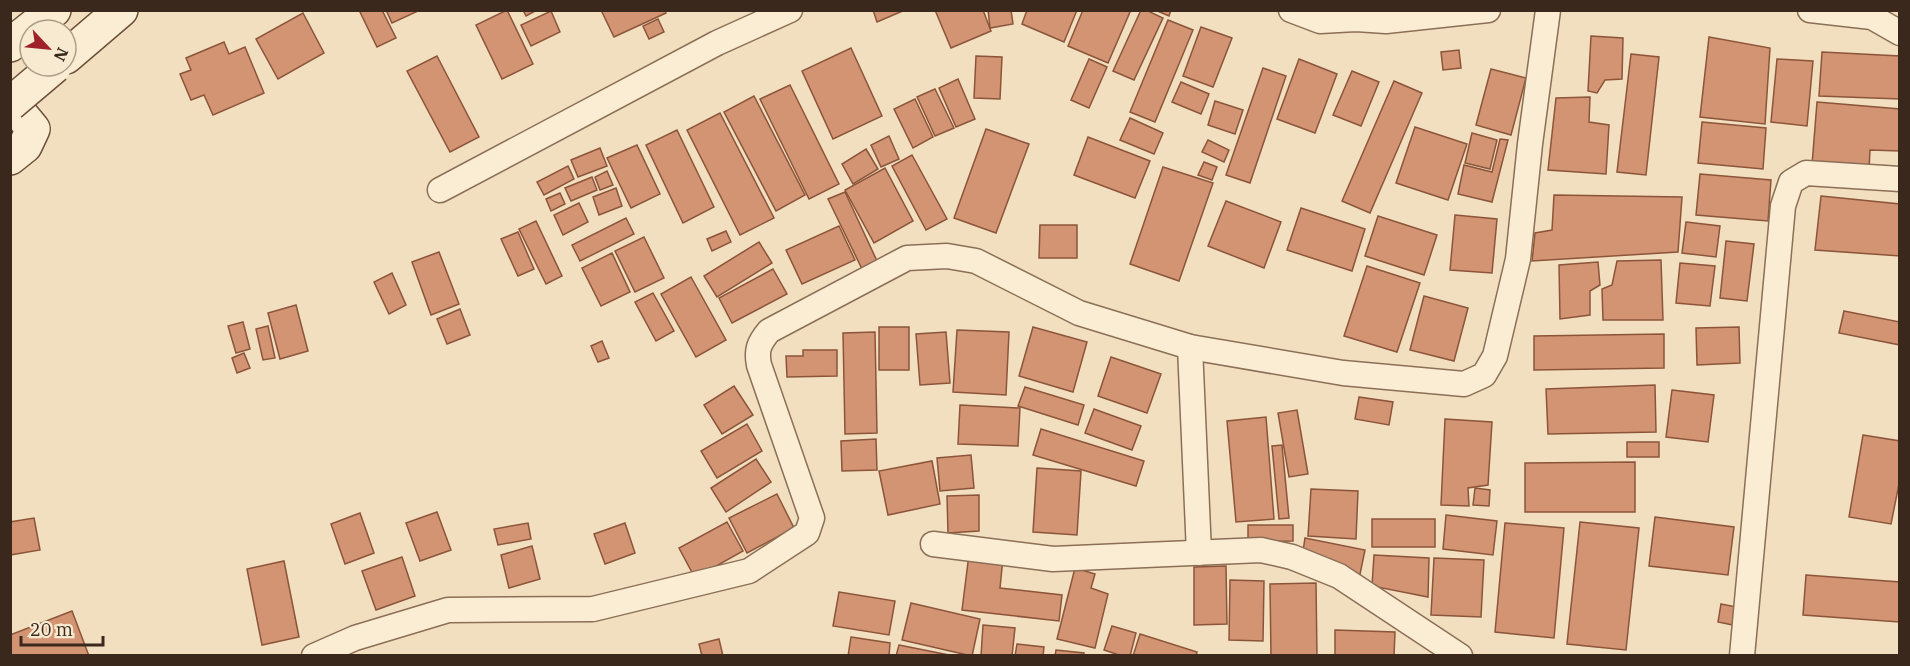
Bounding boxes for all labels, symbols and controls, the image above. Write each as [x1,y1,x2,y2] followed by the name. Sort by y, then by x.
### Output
[18,18,78,78] north arrow
[50,45,73,65] text: N
[21,609,104,647] scale bar
[30,618,73,641] text: 20 m

